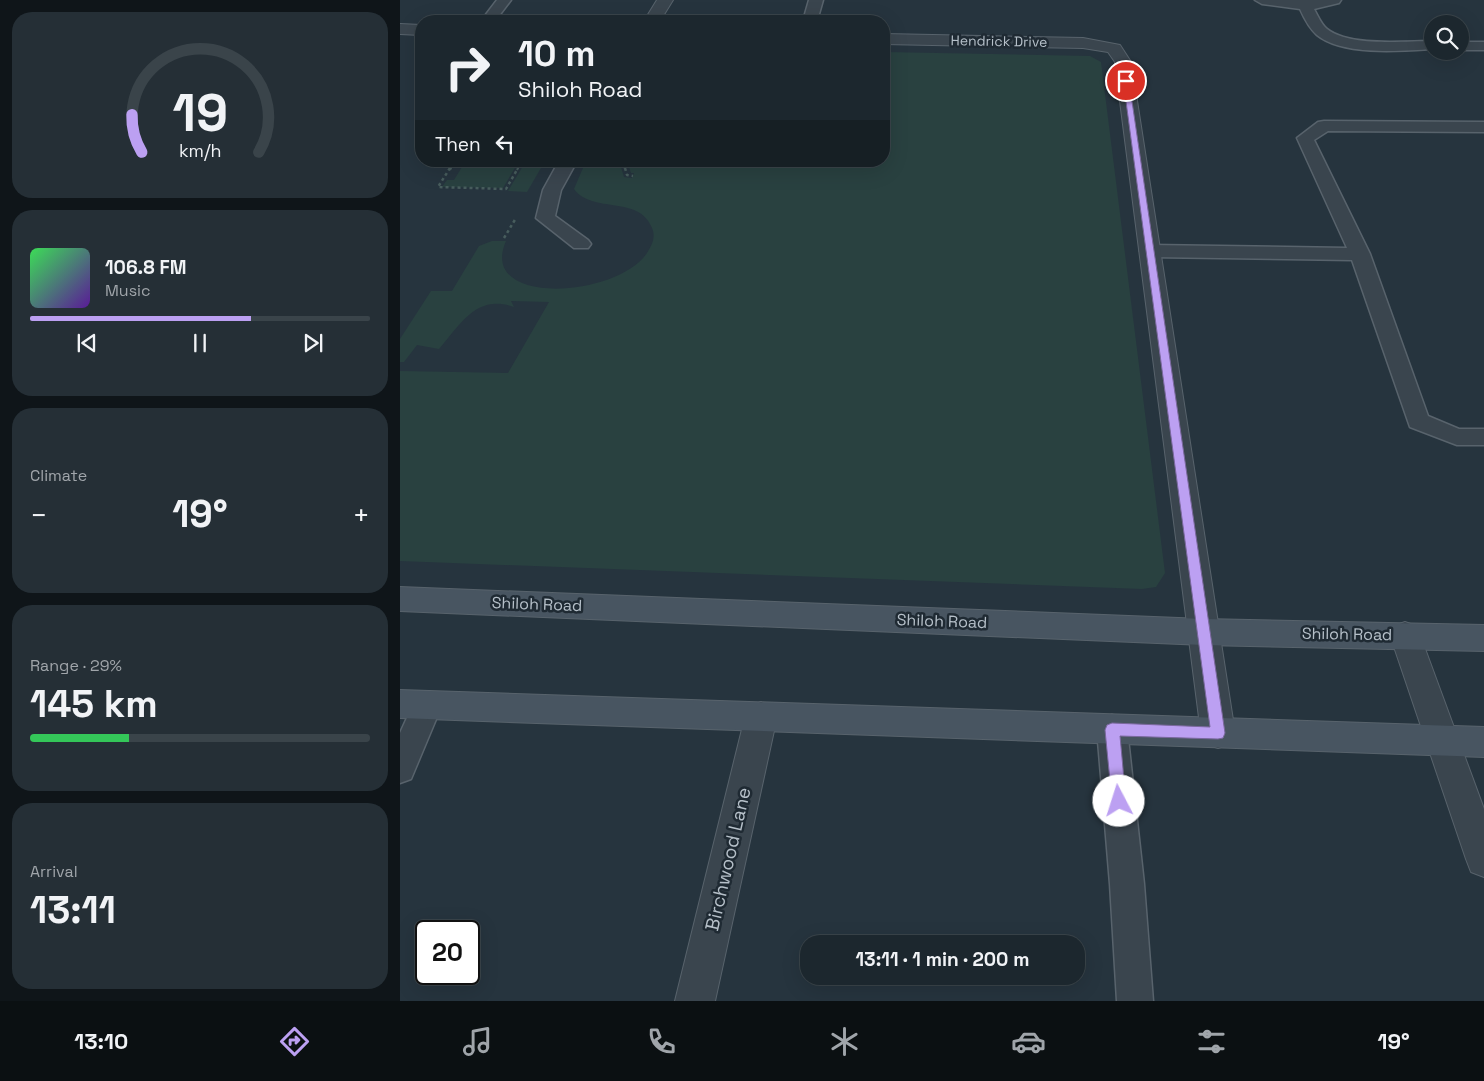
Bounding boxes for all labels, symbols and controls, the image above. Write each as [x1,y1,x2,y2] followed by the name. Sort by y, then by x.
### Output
[1424,15,1469,60] map controls
[1424,15,1469,60] button: search
[950,31,1048,51] street label: Hendrick Drive
[518,32,595,76] text: 10 m
[435,35,500,100] icon: right
[1105,60,1147,102] pin
[1112,67,1140,95] icon: arrive
[518,75,643,103] text: Shiloh Road
[172,80,228,146] text: 19
[491,130,519,158] icon: left
[435,132,481,157] text: Then
[179,139,221,162] text: km/h
[105,255,186,280] text: 106.8 FM
[105,280,151,301] text: Music
[73,329,101,357] icon: previous
[186,329,214,357] icon: pause
[299,329,327,357] icon: next
[30,465,87,486] text: Climate
[172,490,228,538] text: 19°
[30,497,47,533] text: −
[353,497,370,533] text: +
[491,592,583,616] street label: Shiloh Road
[896,609,988,633] street label: Shiloh Road
[1302,623,1392,645] street label: Shiloh Road
[30,655,122,676] text: Range · 29%
[30,680,158,728] text: 145 km
[1092,774,1144,826] position arrow
[699,785,757,933] street label: Birchwood Lane
[30,861,78,882] text: Arrival
[30,886,116,934] text: 13:11
[415,920,480,985] speed limit sign: 20
[856,947,1029,972] text: 13:11 · 1 min · 200 m
[277,1024,312,1059] icon: directions
[460,1024,495,1059] icon: music
[644,1024,679,1059] icon: phone
[827,1024,862,1059] icon: climate
[1011,1024,1046,1059] icon: car
[1194,1024,1229,1059] icon: filters
[74,1027,128,1055] text: 13:10
[1377,1027,1410,1055] text: 19°

